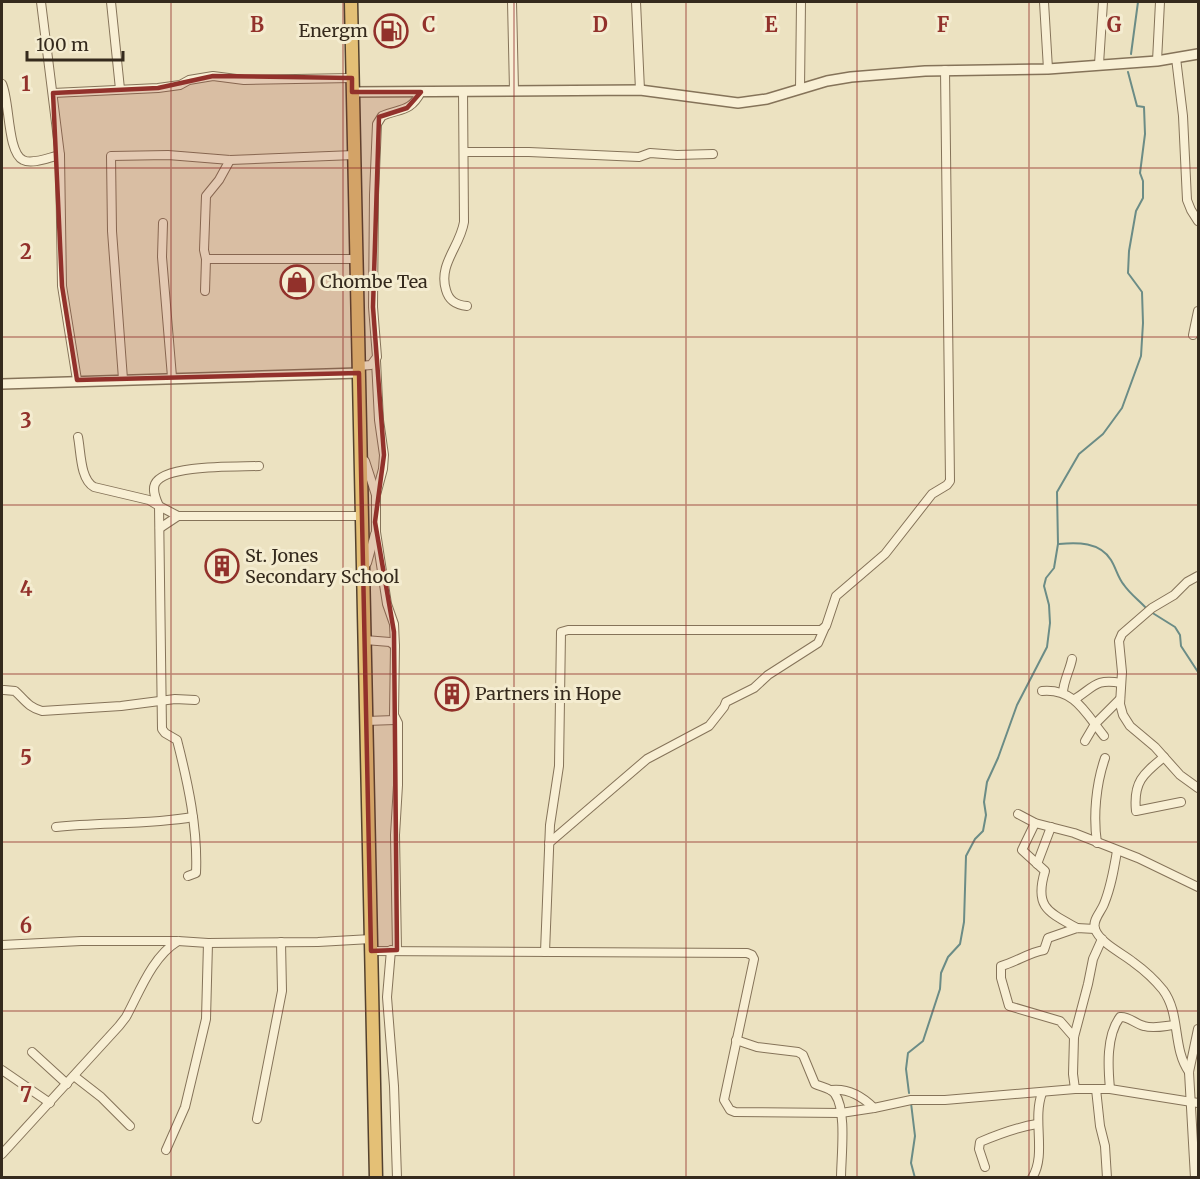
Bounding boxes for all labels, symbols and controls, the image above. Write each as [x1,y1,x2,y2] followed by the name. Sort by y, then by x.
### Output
[250,12,264,37] text: B
[422,12,436,37] text: C
[592,12,608,37] text: D
[764,12,778,37] text: E
[937,12,950,37] text: F
[1107,12,1122,37] text: G
[373,13,409,49] fuel station icon: Energm
[299,19,368,42] place label: Energm
[27,24,123,62] scale bar
[36,33,89,56] text: 100 m
[21,71,31,96] text: 1
[20,239,32,264] text: 2
[279,264,315,300] shop icon: Chombe Tea
[320,270,428,293] place label: Chombe Tea
[20,408,32,433] text: 3
[245,544,400,588] place label: St. Jones Secondary School
[204,548,240,584] building icon: St. Jones Secondary School
[20,576,33,601] text: 4
[434,676,470,712] building icon: Partners in Hope
[475,682,621,705] place label: Partners in Hope
[20,745,32,770] text: 5
[20,913,32,938] text: 6
[20,1082,32,1107] text: 7

